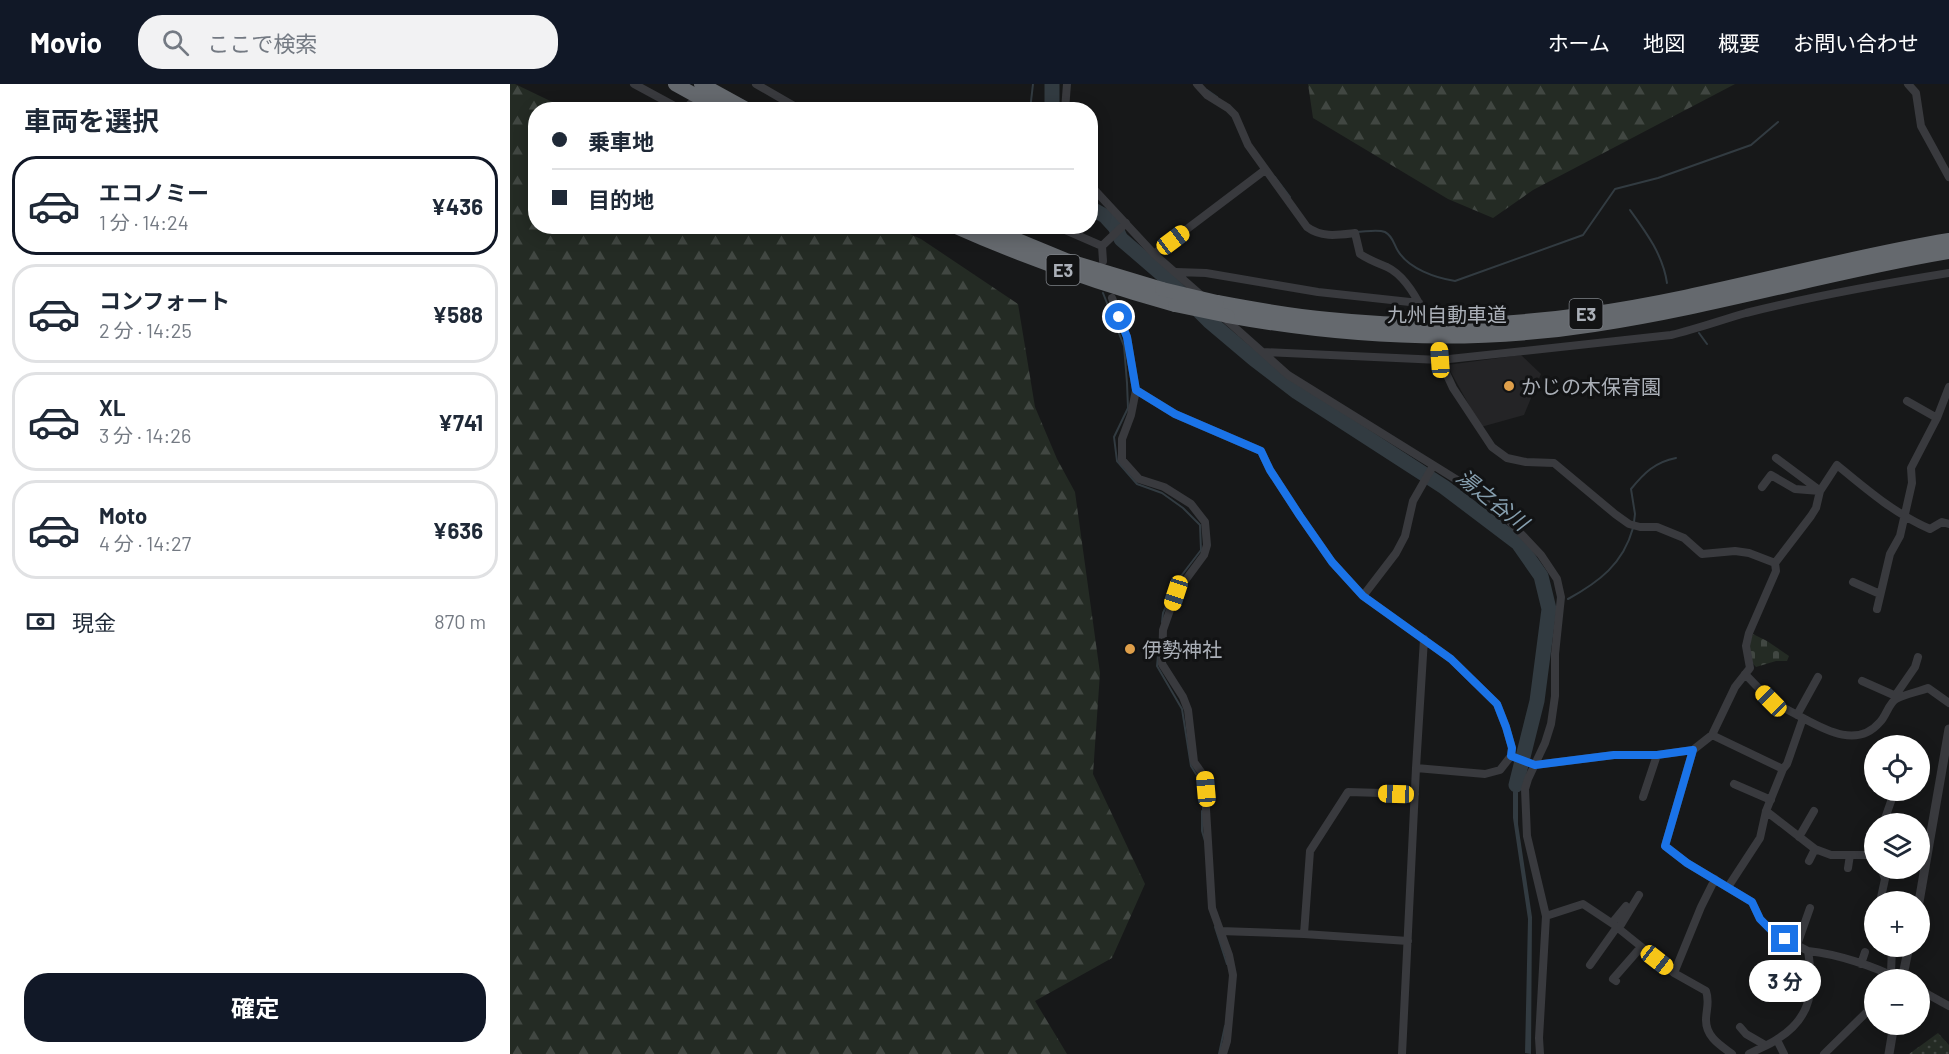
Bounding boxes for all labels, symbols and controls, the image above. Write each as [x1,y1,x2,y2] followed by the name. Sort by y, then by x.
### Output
[138,15,558,69] search box
[30,25,102,59] text: Movio
[159,26,192,59] icon: search
[207,30,317,56] text: ここで検索
[1548,30,1610,55] text: ホーム
[1643,30,1685,55] text: 地図
[1718,30,1760,55] text: 概要
[1793,30,1919,55] text: お問い合わせ
[24,104,159,136] text: 車両を選択
[588,128,654,154] text: 乗車地
[27,179,81,233] icon: car
[99,179,209,205] text: エコノミー
[588,186,654,212] text: 目的地
[431,193,483,219] text: ¥436
[99,210,189,234] text: 1 分 · 14:24
[1153,222,1193,258] car
[1046,255,1080,285] road number: E3
[27,287,81,341] icon: car
[99,287,230,313] text: コンフォート
[1570,299,1602,329] road number: E3
[432,301,483,327] text: ¥588
[1387,302,1507,326] street label: 九州自動車道
[1105,303,1132,330] route start
[99,318,192,342] text: 2 分 · 14:25
[1430,341,1450,379] car
[1521,374,1661,398] place label: かじの木保育園
[1502,379,1516,393] marker: かじの木保育園
[99,394,125,420] text: XL
[27,395,81,449] icon: car
[438,409,483,435] text: ¥741
[99,423,191,447] text: 3 分 · 14:26
[1452,463,1535,536] water label: 湯之谷川
[99,502,147,528] text: Moto
[27,503,81,557] icon: car
[432,517,483,543] text: ¥636
[99,531,191,555] text: 4 分 · 14:27
[1162,573,1190,613] car
[24,605,57,638] icon: cash
[72,609,116,635] text: 現金
[434,609,486,633] text: 870 m
[1142,637,1222,661] place label: 伊勢神社
[1123,642,1137,656] marker: 伊勢神社
[1752,682,1790,720] car
[1864,735,1930,1035] map controls
[1864,735,1930,801] button: locate
[1195,770,1217,808] car
[1378,784,1414,804] car
[1864,813,1930,879] button: layers
[1864,891,1930,957] button: +
[1771,925,1798,952] route end
[1637,942,1677,978] car
[1749,960,1821,1002] callout: 3 分
[1768,969,1802,993] text: 3 分
[1864,969,1930,1035] button: −
[24,973,486,1042] button: 確定

